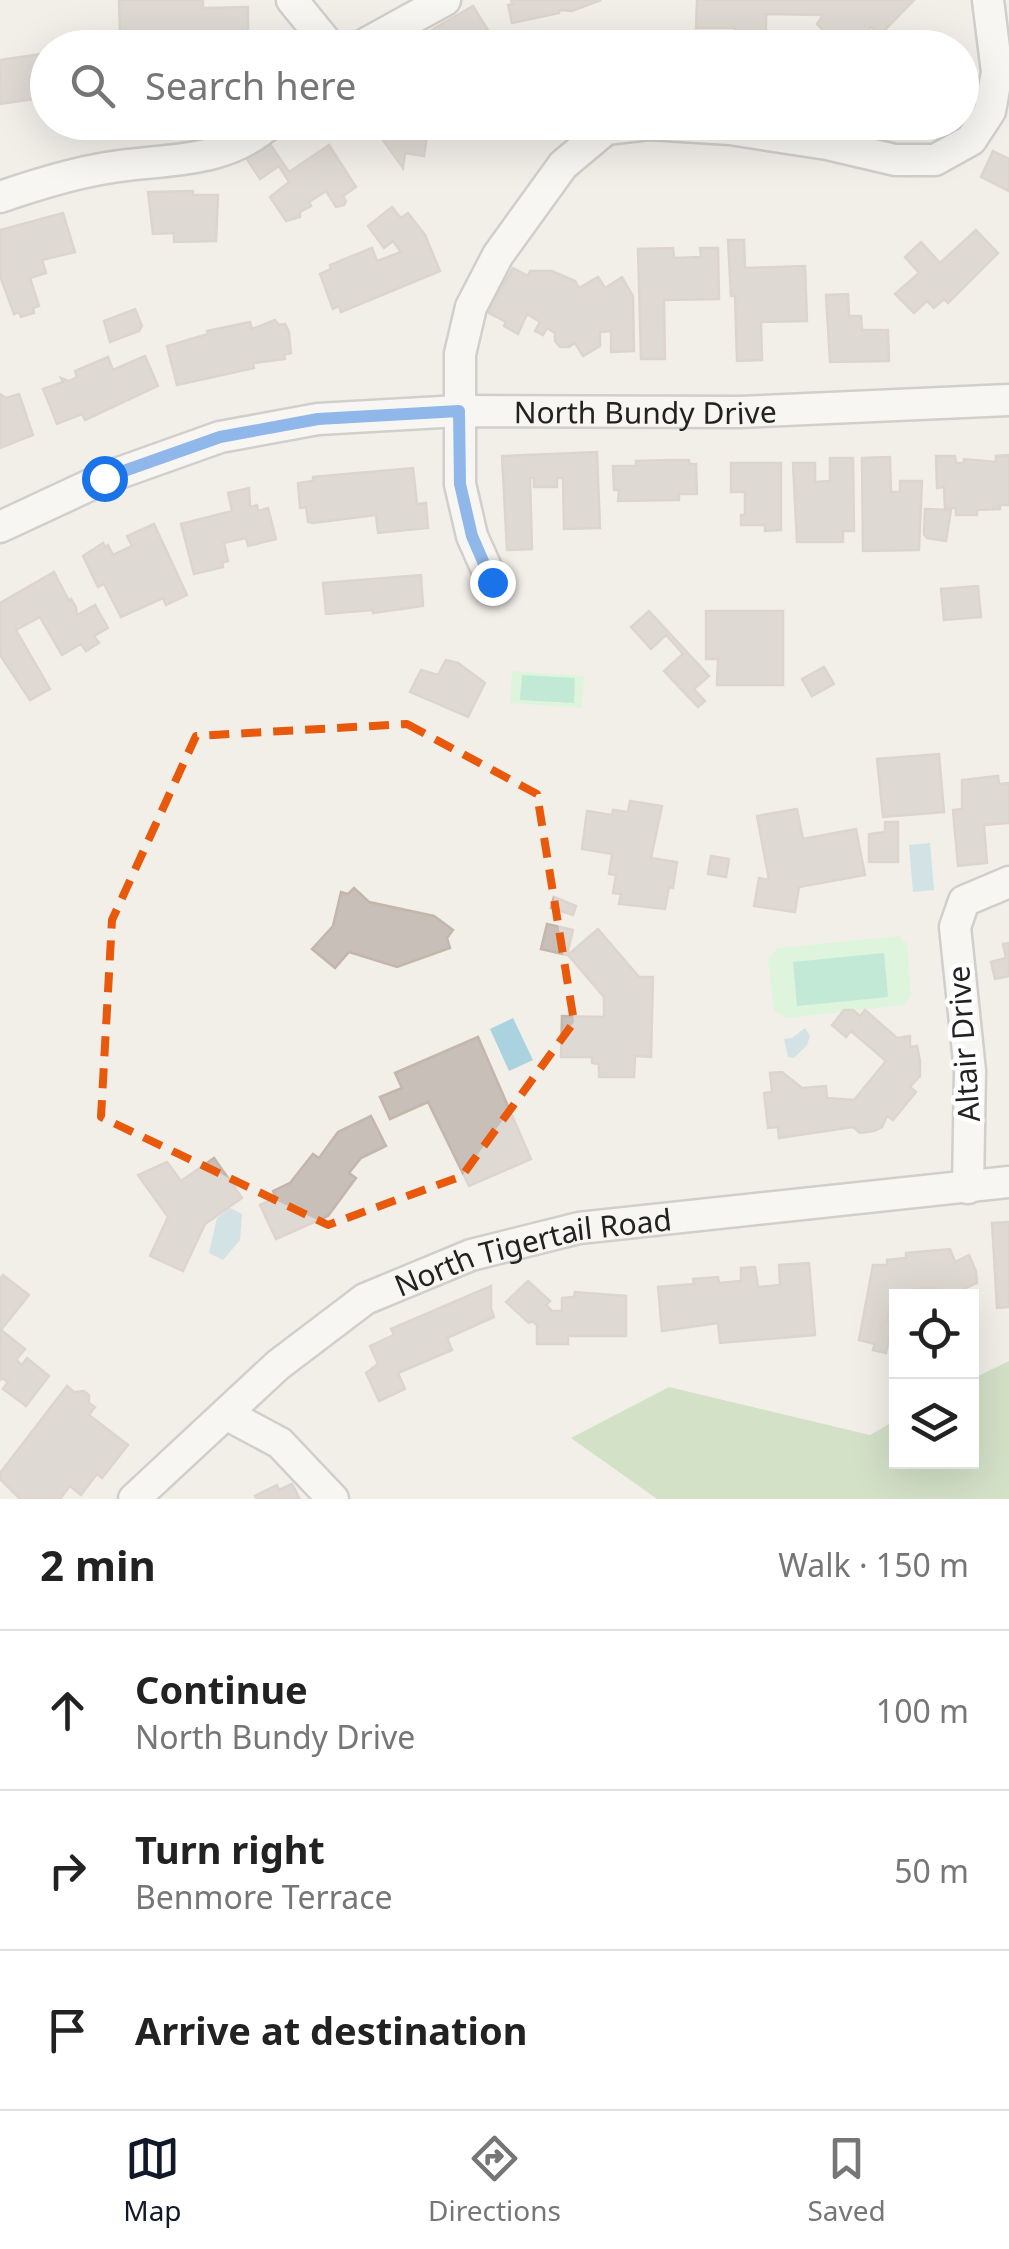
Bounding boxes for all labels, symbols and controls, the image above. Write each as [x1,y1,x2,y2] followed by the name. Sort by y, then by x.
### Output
[30,30,979,140] search box
[65,58,120,113] icon: search
[145,59,356,111] text: Search here
[514,390,778,433] street label: North Bundy Drive
[82,456,128,502] route start
[470,560,516,606] route end
[937,964,989,1124] street label: Altair Drive
[388,1198,674,1305] street label: North Tigertail Road
[889,1289,979,1469] map controls
[889,1289,979,1379] button: locate
[889,1379,979,1469] button: layers
[40,1536,156,1593] text: 2 min
[778,1543,969,1586] text: Walk · 150 m
[135,1663,308,1715] text: Continue
[40,1683,95,1738] icon: ahead
[876,1689,969,1732] text: 100 m
[135,1715,415,1758] text: North Bundy Drive
[135,1823,325,1875] text: Turn right
[40,1843,95,1898] icon: right
[894,1849,969,1892] text: 50 m
[135,1875,393,1918] text: Benmore Terrace
[40,2003,95,2058] icon: arrive
[135,2004,527,2056] text: Arrive at destination
[123,2131,182,2229] tab: Map
[428,2131,561,2229] tab: Directions
[807,2131,886,2229] tab: Saved

